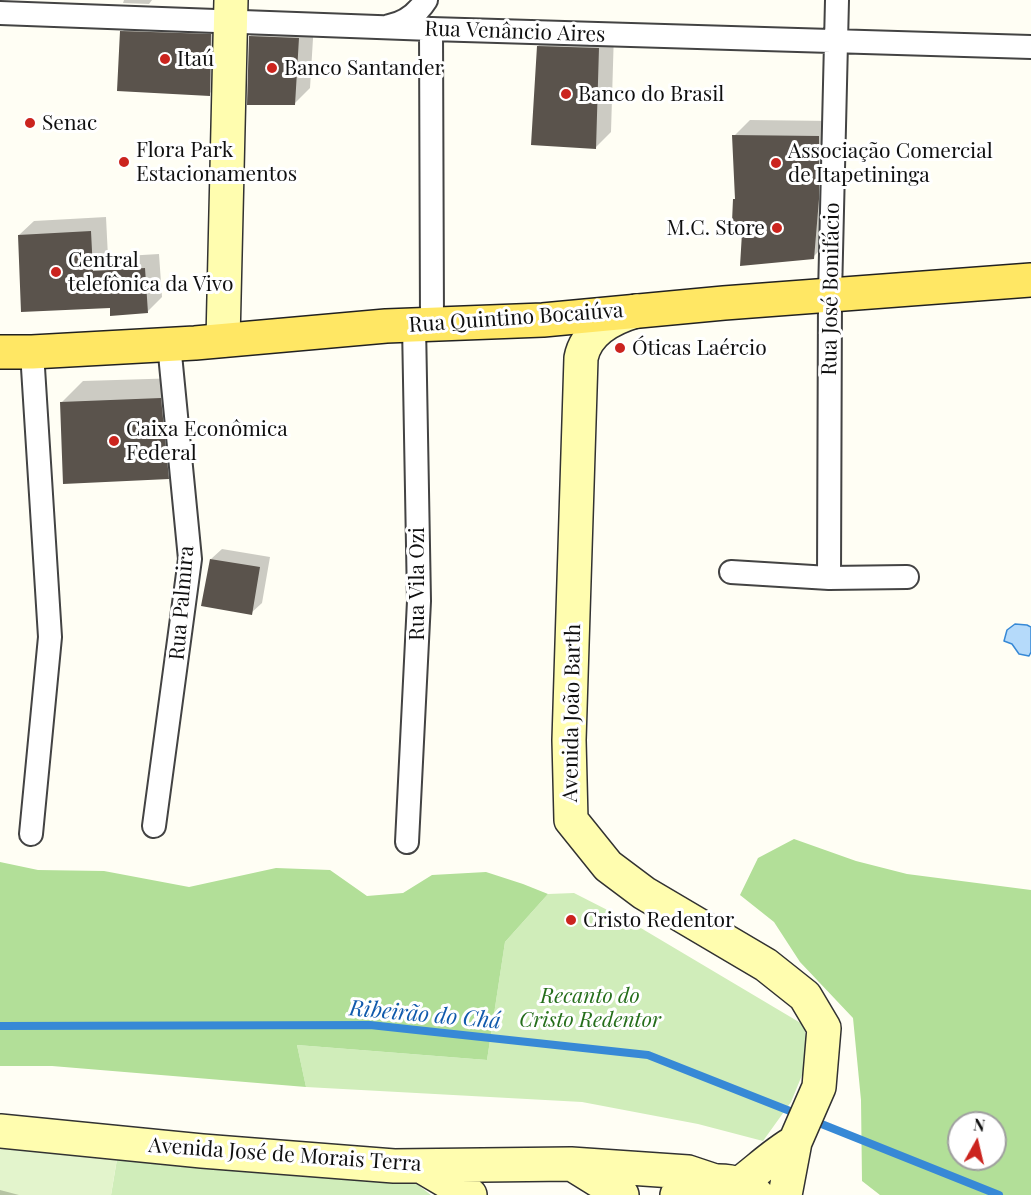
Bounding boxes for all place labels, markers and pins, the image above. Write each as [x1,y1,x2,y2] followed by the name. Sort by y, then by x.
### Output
[177,46,214,72] place label: Itaú
[158,52,172,66] marker: Itaú
[284,55,444,81] place label: Banco Santander
[265,61,279,75] marker: Banco Santander
[578,81,724,107] place label: Banco do Brasil
[559,87,573,101] marker: Banco do Brasil
[42,110,97,136] place label: Senac
[23,116,37,130] marker: Senac
[136,137,297,187] place label: Flora Park Estacionamentos
[788,138,993,188] place label: Associação Comercial de Itapetininga
[117,155,131,169] marker: Flora Park Estacionamentos
[769,156,783,170] marker: Associação Comercial de Itapetininga
[667,215,765,241] place label: M.C. Store
[770,221,784,235] marker: M.C. Store
[68,247,233,297] place label: Central telefônica da Vivo
[49,265,63,279] marker: Central telefônica da Vivo
[632,335,767,361] place label: Óticas Laércio
[613,341,627,355] marker: Óticas Laércio
[126,416,288,466] place label: Caixa Econômica Federal
[107,434,121,448] marker: Caixa Econômica Federal
[583,907,734,933] place label: Cristo Redentor
[564,913,578,927] marker: Cristo Redentor

